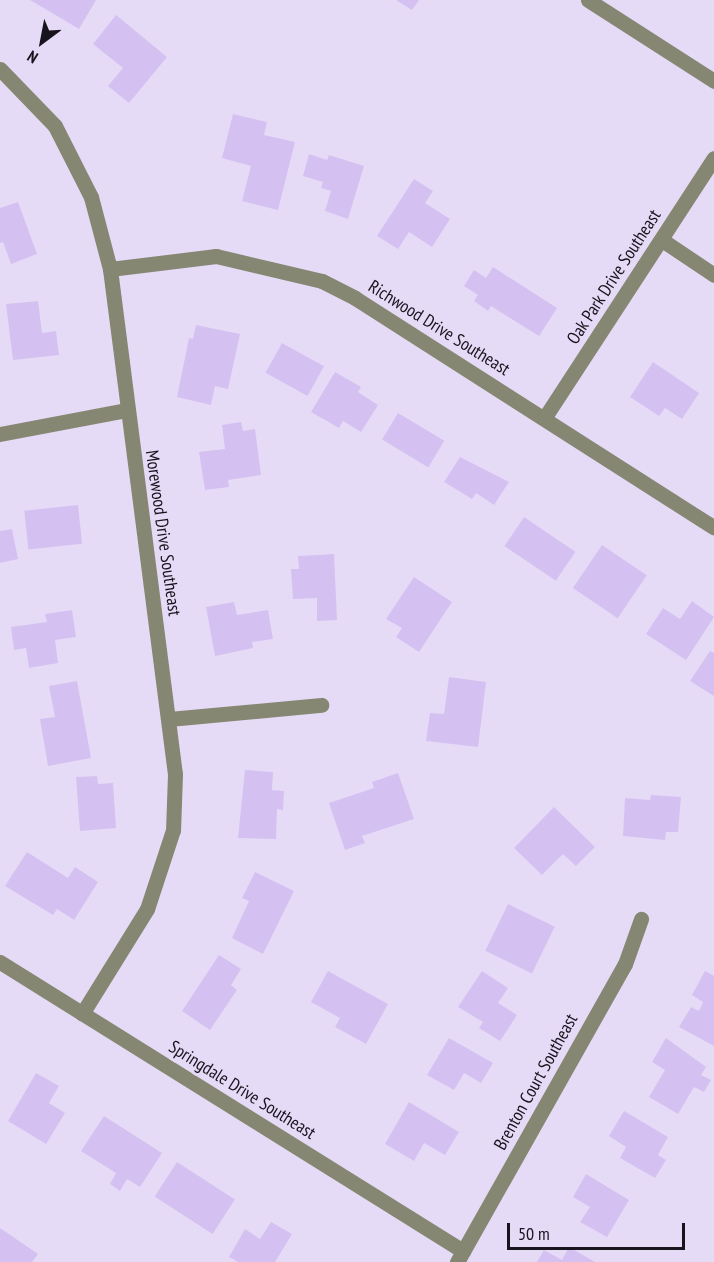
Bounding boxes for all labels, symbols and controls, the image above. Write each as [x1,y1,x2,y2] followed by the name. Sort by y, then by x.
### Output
[12,12,72,72] north arrow
[24,46,41,68] text: N
[562,205,666,349] street label: Oak Park Drive Southeast
[364,276,514,380] street label: Richwood Drive Southeast
[141,449,185,617] street label: Morewood Drive Southeast
[490,1010,582,1154] street label: Brenton Court Southeast
[165,1036,319,1144] street label: Springdale Drive Southeast
[510,1211,688,1249] scale bar
[518,1222,550,1245] text: 50 m

